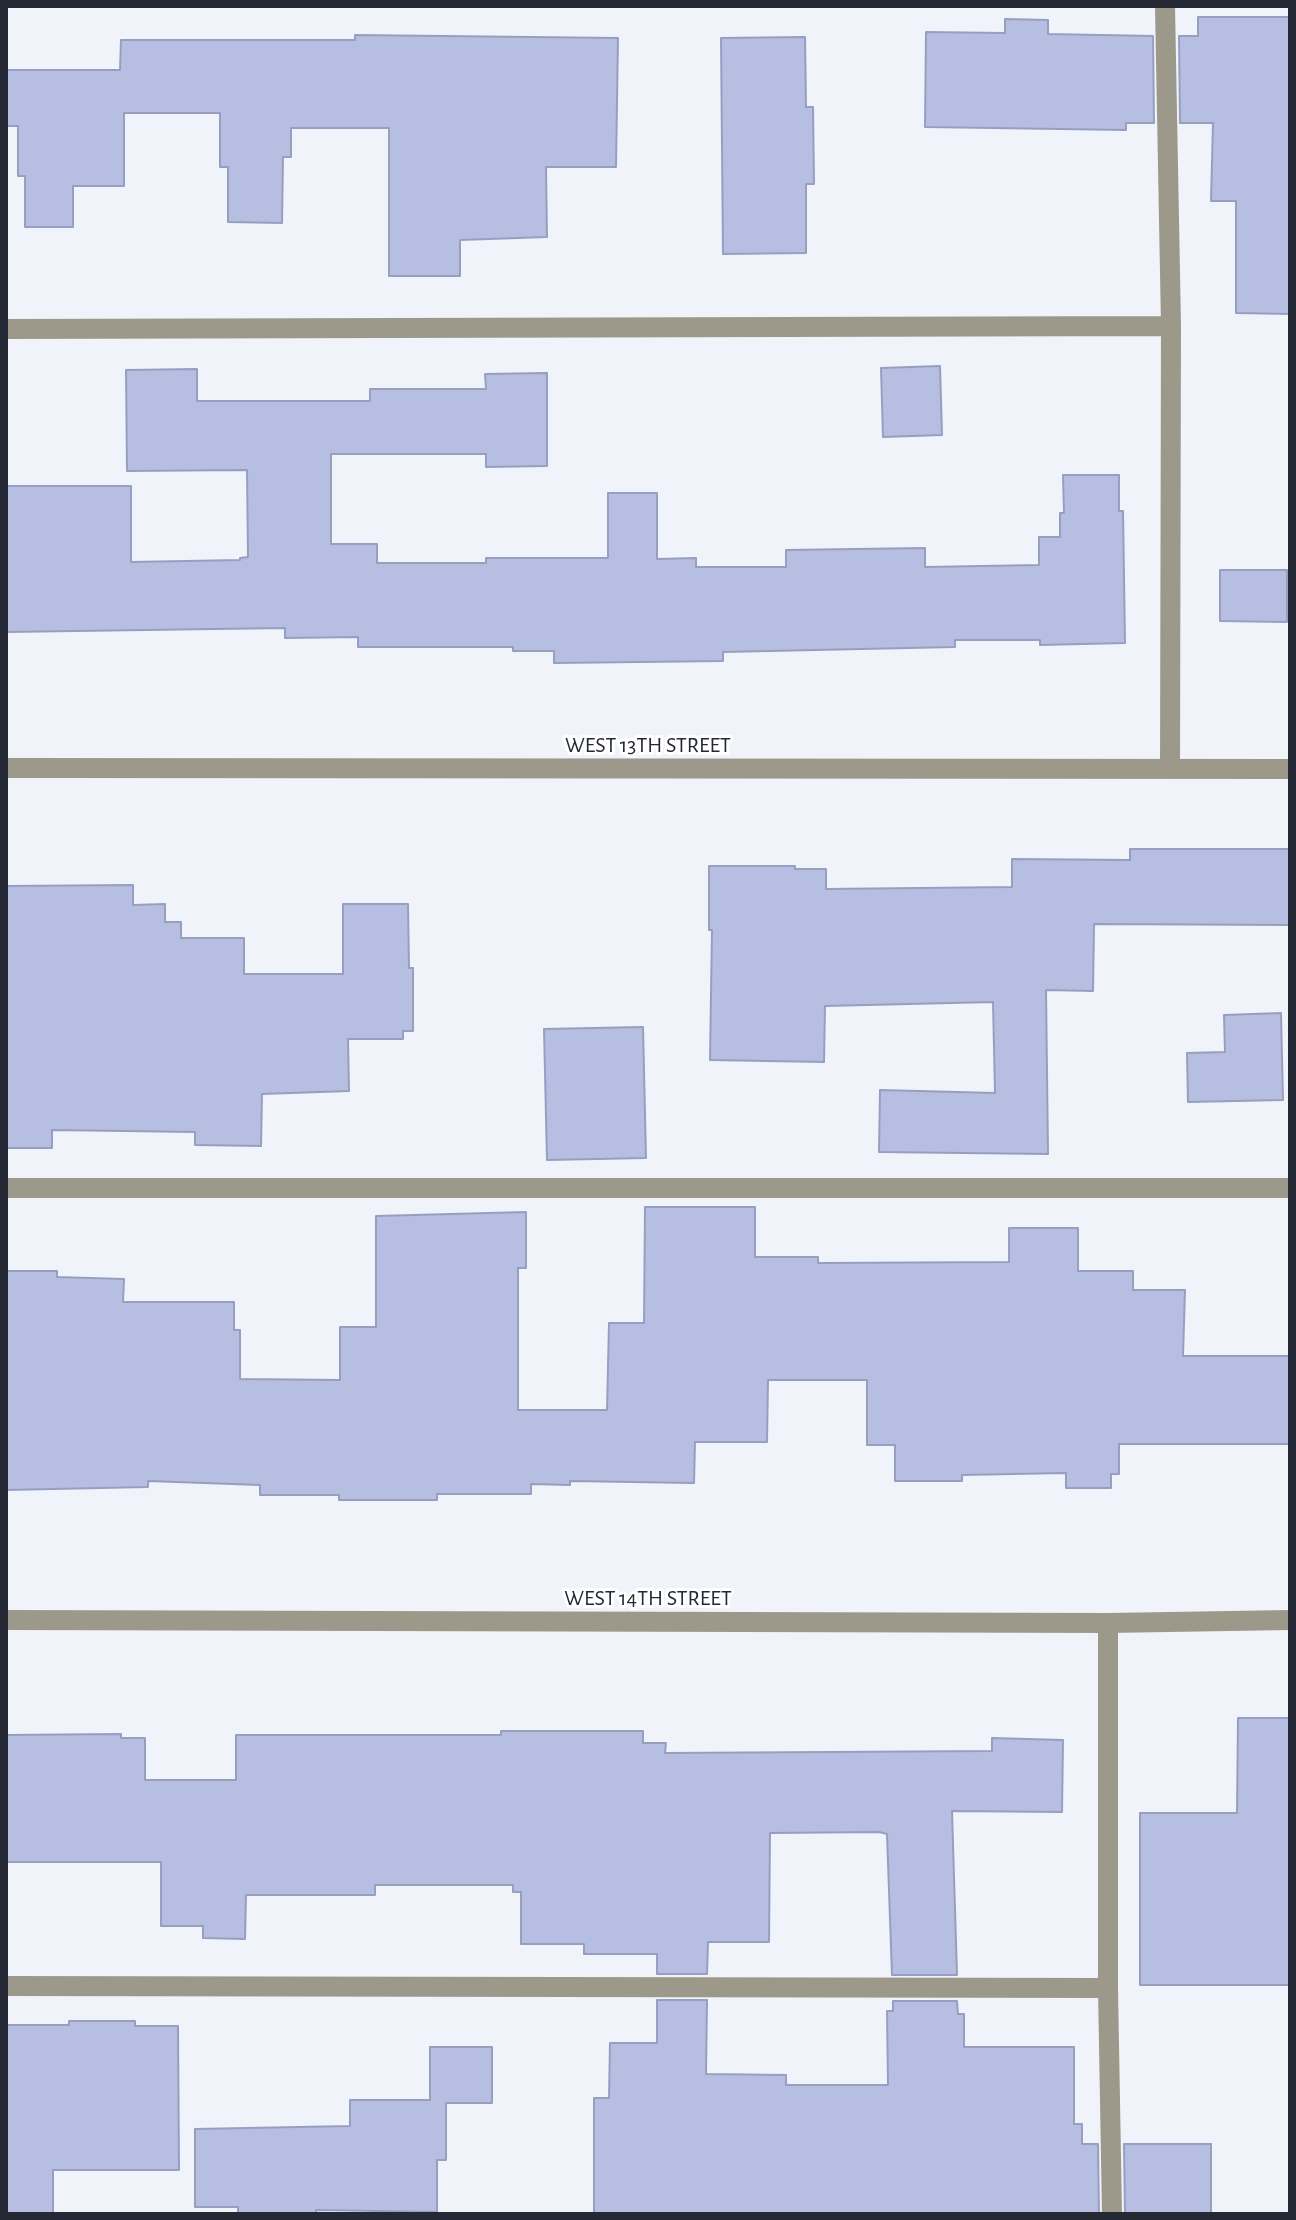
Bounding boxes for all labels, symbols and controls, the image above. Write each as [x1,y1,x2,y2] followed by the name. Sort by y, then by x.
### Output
[565,732,731,758] street label: WEST 13TH STREET
[564,1585,732,1611] street label: WEST 14TH STREET

